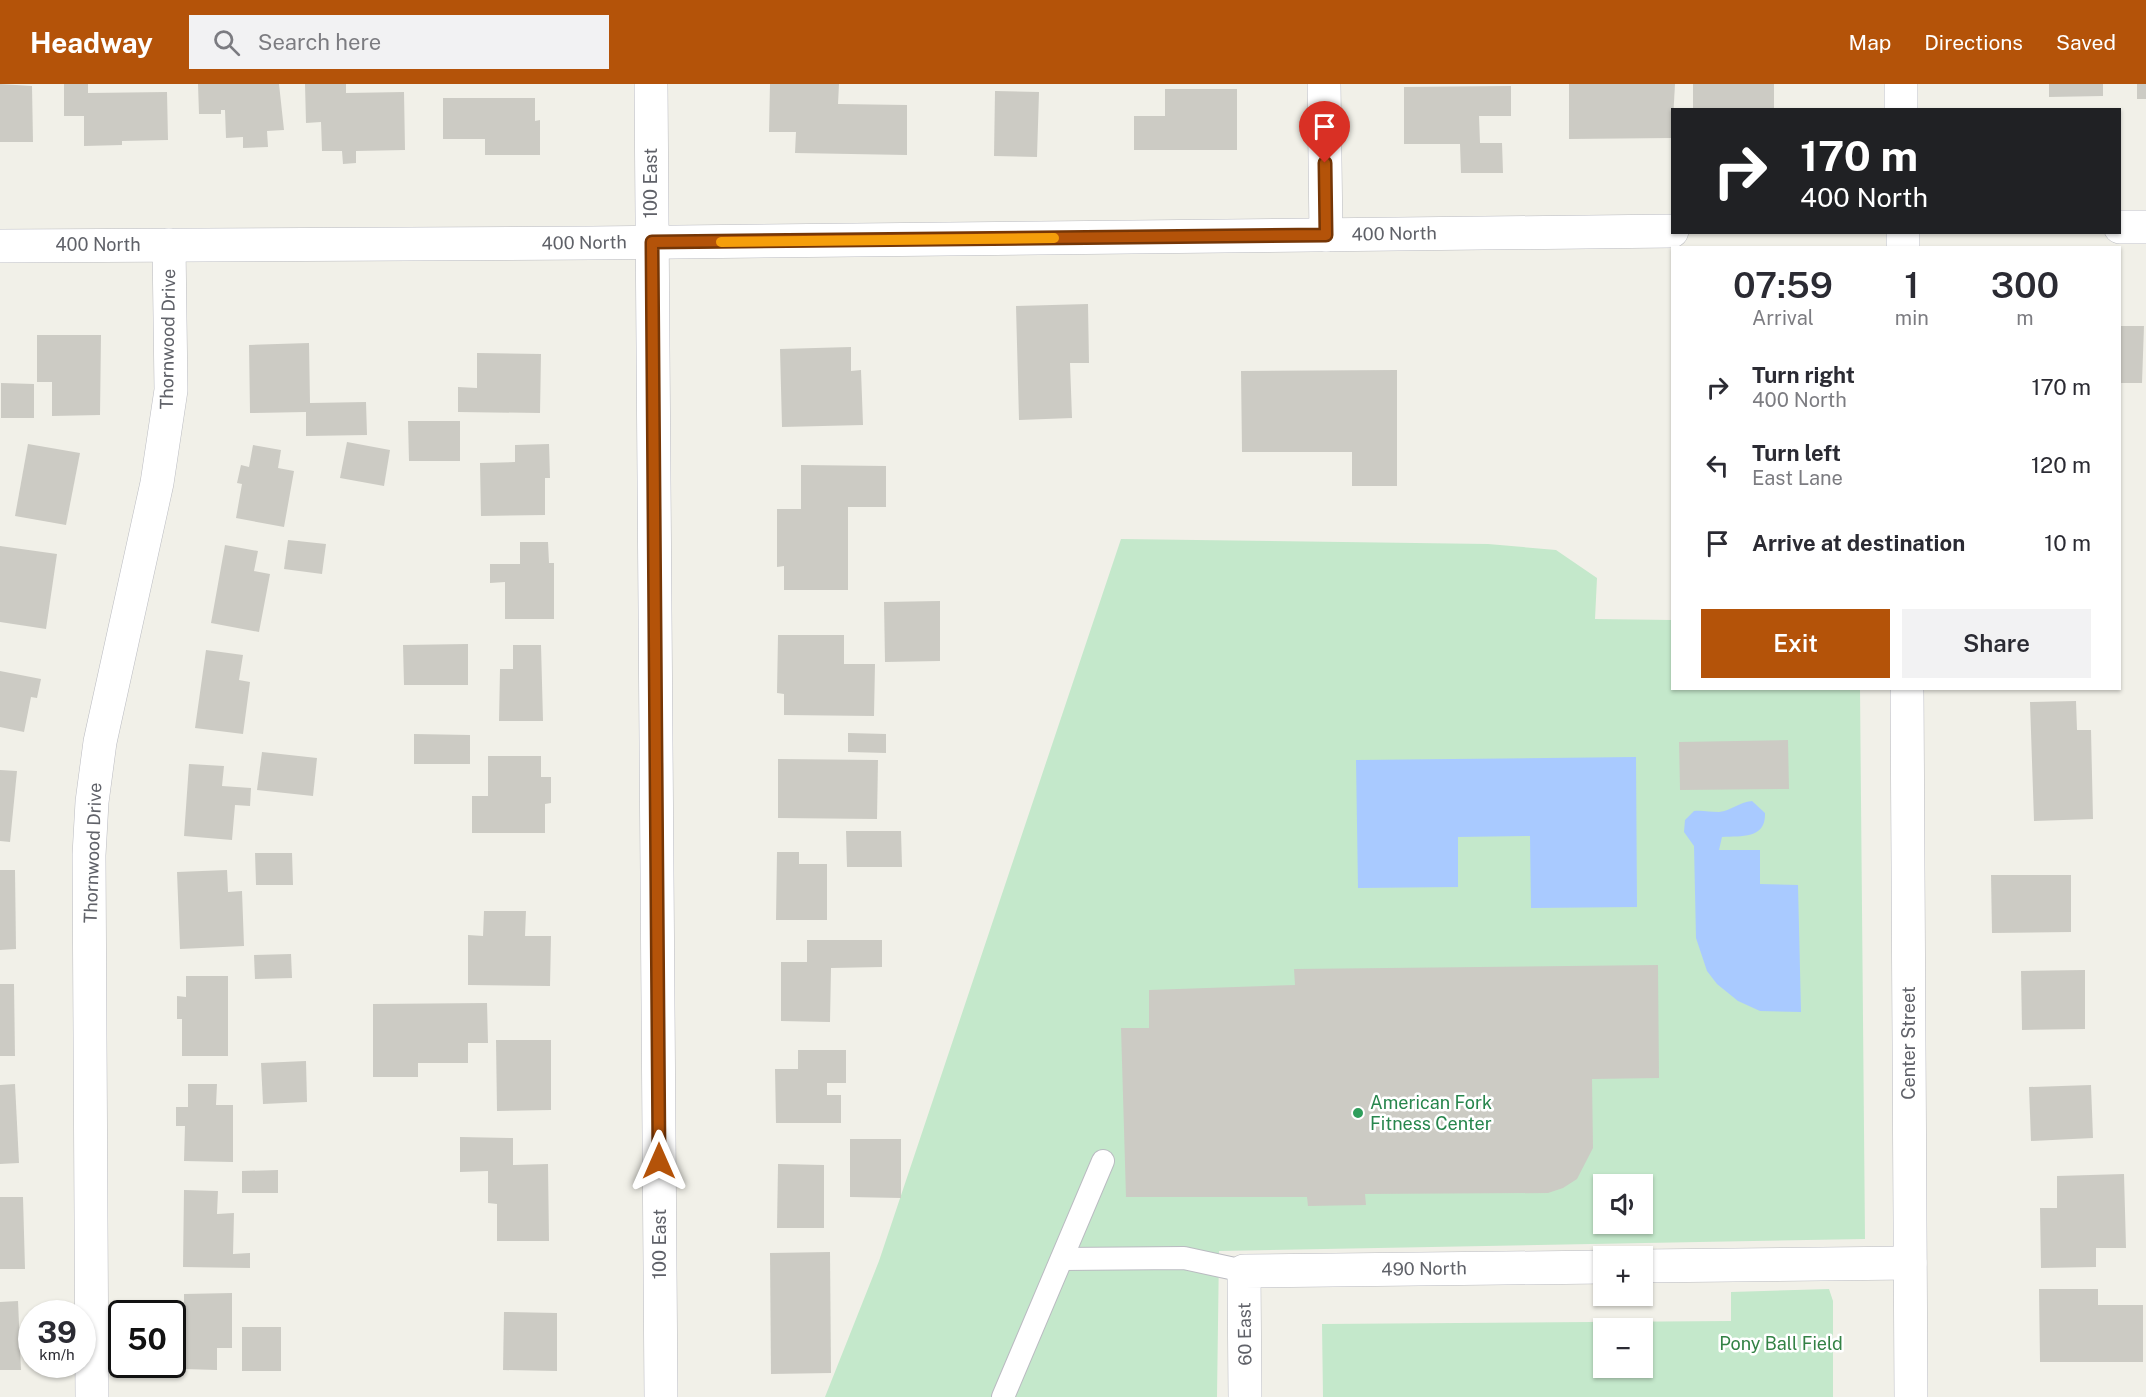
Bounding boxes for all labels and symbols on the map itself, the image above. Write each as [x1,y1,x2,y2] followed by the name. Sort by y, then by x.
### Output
[1299,101,1350,163] pin
[640,148,661,218] street label: 100 East
[1351,222,1437,245] street label: 400 North
[541,231,627,254] street label: 400 North
[55,234,141,255] street label: 400 North
[156,268,179,410] street label: Thornwood Drive
[80,782,105,924] street label: Thornwood Drive
[1898,986,1919,1100] street label: Center Street
[1370,1092,1492,1134] place label: American Fork Fitness Center
[1351,1106,1365,1120] marker: American Fork Fitness Center
[627,1129,691,1193] position arrow
[649,1209,670,1279] street label: 100 East
[1381,1257,1467,1280] street label: 490 North
[108,1300,186,1378] speed limit sign: 50
[1233,1302,1256,1366] street label: 60 East
[1719,1333,1843,1354] park label: Pony Ball Field

